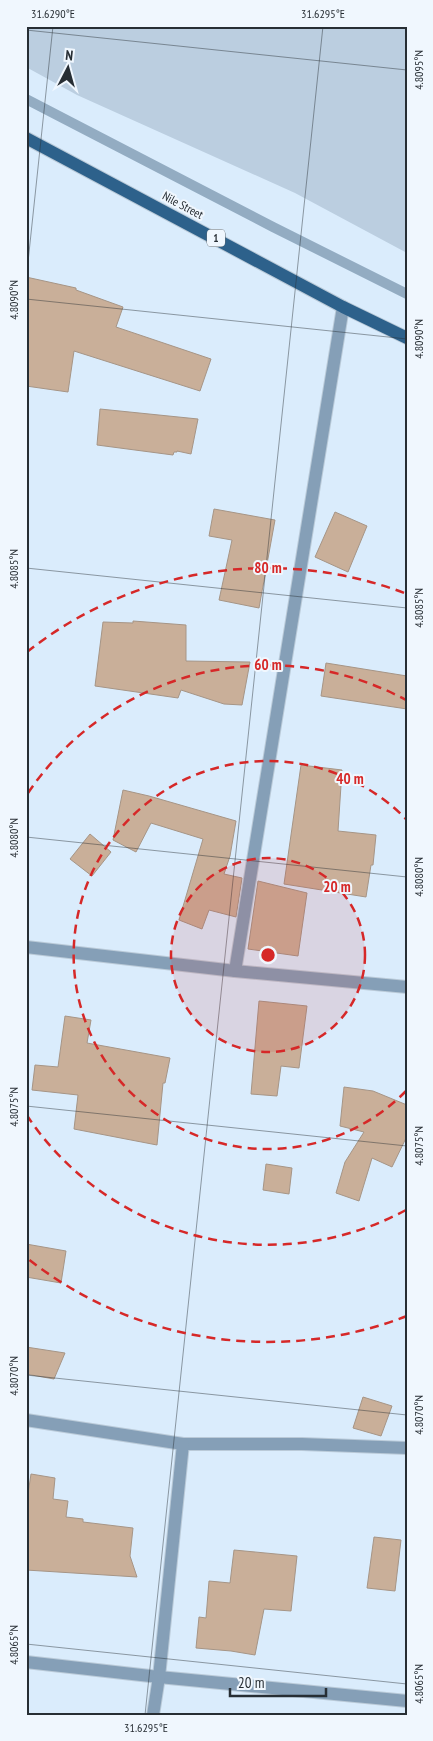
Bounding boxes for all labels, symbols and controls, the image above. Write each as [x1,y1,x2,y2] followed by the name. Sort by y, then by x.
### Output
[31,6,75,21] text: 31.6290°E
[301,6,345,21] text: 31.6295°E
[42,42,92,92] north arrow
[65,46,74,64] text: N
[411,50,426,90] text: 4.8095°N
[160,188,207,222] street label: Nile Street
[207,230,225,247] road number: 1
[6,280,21,320] text: 4.8090°N
[411,319,426,359] text: 4.8090°N
[6,549,21,589] text: 4.8085°N
[254,558,282,577] text: 80 m
[411,588,426,628] text: 4.8085°N
[254,655,282,674] text: 60 m
[336,769,364,788] text: 40 m
[6,818,21,858] text: 4.8080°N
[411,857,426,897] text: 4.8080°N
[323,877,351,896] text: 20 m
[259,946,277,964] centre of rings
[6,1087,21,1127] text: 4.8075°N
[411,1126,426,1166] text: 4.8075°N
[6,1356,21,1396] text: 4.8070°N
[411,1395,426,1435] text: 4.8070°N
[6,1625,21,1665] text: 4.8065°N
[411,1664,426,1704] text: 4.8065°N
[230,1666,327,1698] scale bar
[238,1673,264,1692] text: 20 m
[124,1720,168,1735] text: 31.6295°E

